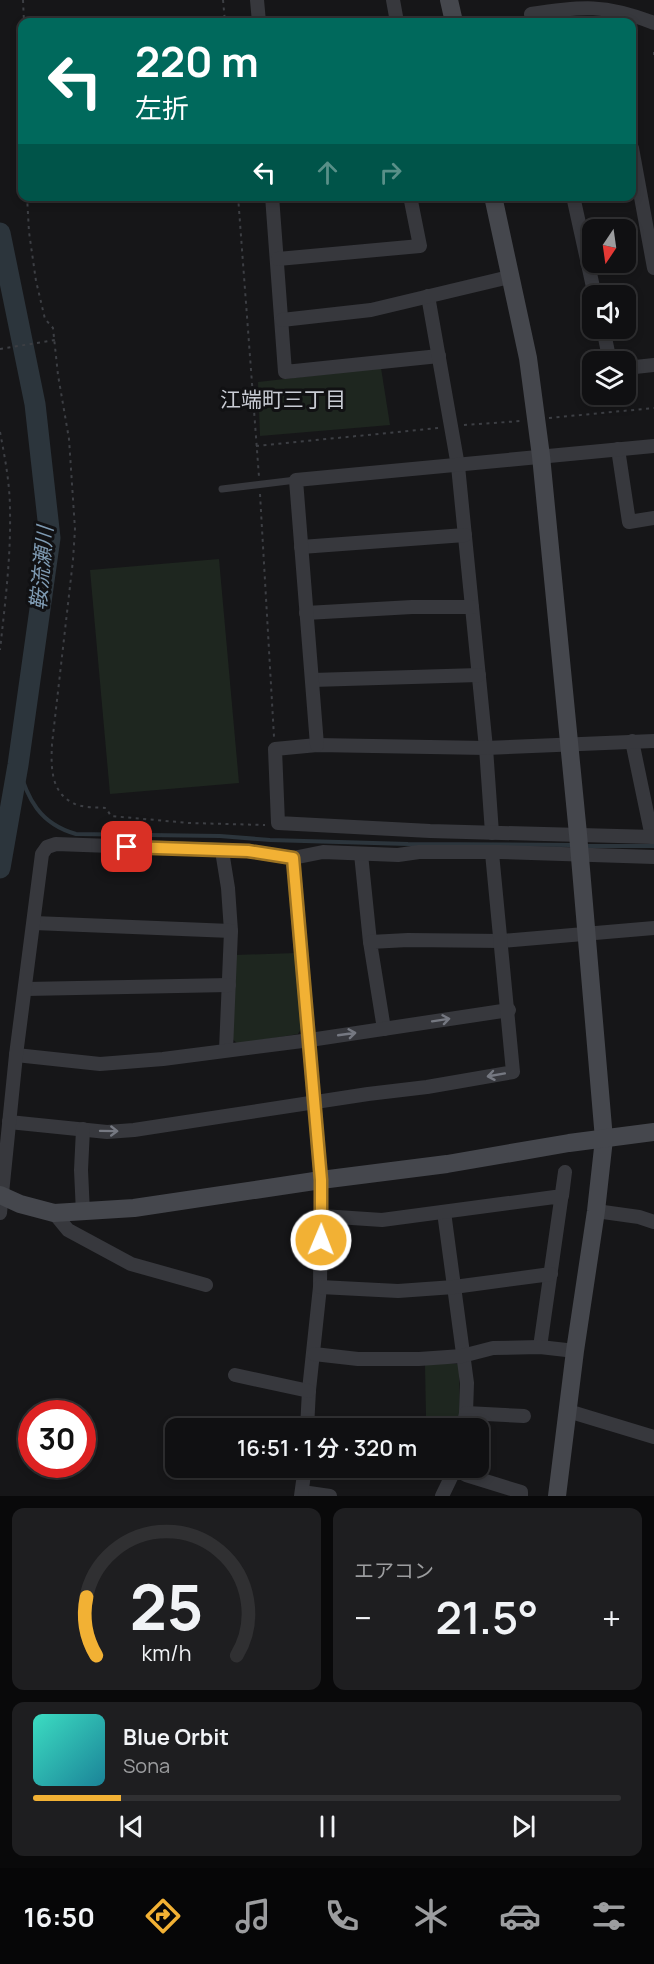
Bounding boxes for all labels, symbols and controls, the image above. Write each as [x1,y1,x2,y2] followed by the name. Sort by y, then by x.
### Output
[135,32,259,90] text: 220 m
[36,42,114,120] icon: left
[135,89,189,126] text: 左折
[248,156,281,189] icon: left
[311,156,344,189] icon: ahead
[374,156,407,189] icon: right
[582,219,636,273] north arrow
[582,219,636,405] map controls
[582,285,636,339] button: sound
[582,351,636,405] button: layers
[220,385,346,413] district label: 江端町三丁目
[23,523,59,611] water label: 鞍流瀬川
[101,821,152,872] pin
[110,830,143,863] icon: arrive
[431,1015,451,1026] one-way arrow
[336,1029,356,1040] one-way arrow
[487,1070,506,1081] one-way arrow
[98,1125,118,1137] one-way arrow
[289,1208,353,1272] position arrow
[18,1400,96,1478] speed limit sign: 30
[237,1433,417,1463] text: 16:51 · 1 分 · 320 m
[354,1557,434,1584] text: エアコン
[130,1563,203,1649] text: 25
[435,1586,538,1648] text: 21.5°
[354,1595,372,1640] text: −
[602,1595,621,1640] text: +
[142,1638,191,1667] text: km/h
[123,1722,229,1752] text: Blue Orbit
[123,1752,170,1779] text: Sona
[115,1810,148,1843] icon: previous
[311,1810,344,1843] icon: pause
[507,1810,540,1843] icon: next
[142,1895,184,1937] icon: directions
[232,1895,274,1937] icon: music
[321,1895,363,1937] icon: phone
[410,1895,452,1937] icon: climate
[499,1895,541,1937] icon: car
[588,1895,630,1937] icon: filters
[24,1898,95,1935] text: 16:50

